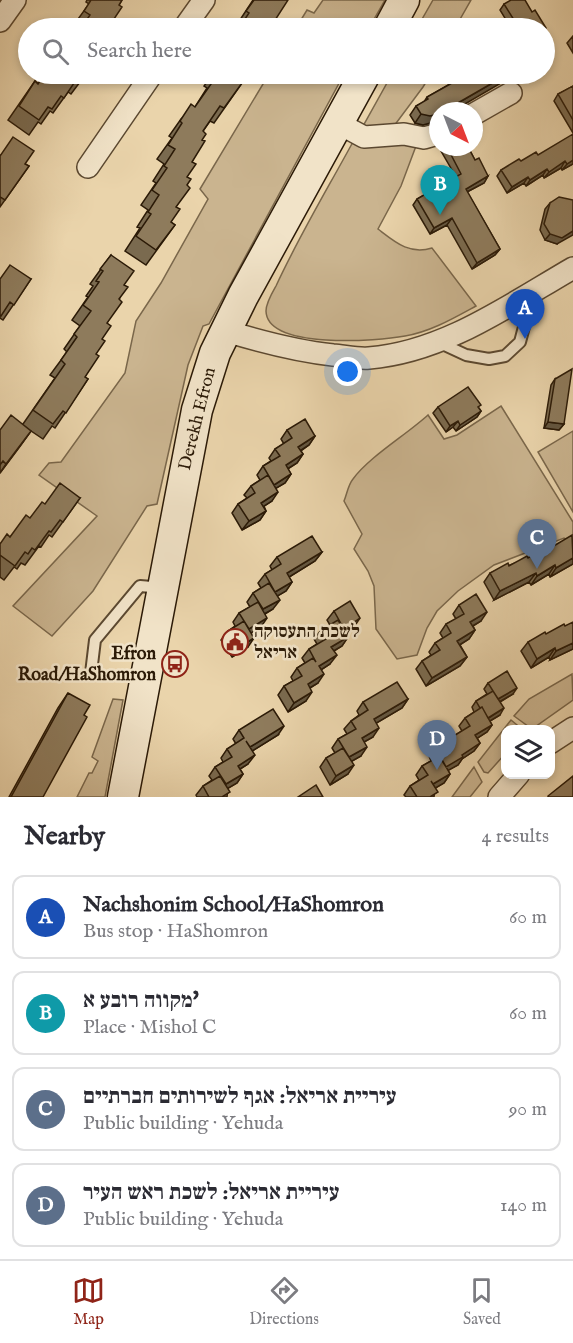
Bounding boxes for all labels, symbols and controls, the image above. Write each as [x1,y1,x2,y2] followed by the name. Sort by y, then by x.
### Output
[18,18,555,84] search box
[39,35,72,68] icon: search
[87,37,192,65] text: Search here
[429,102,483,156] north arrow
[420,166,460,215] pin: B
[506,290,544,339] pin: A
[333,357,362,386] your location
[174,365,222,473] street label: Derekh Efron
[518,520,556,569] pin: C
[254,621,360,665] place label: לשכת התעסוקה אריאל
[220,627,250,657] public building icon: לשכת התעסוקה אריאל
[18,643,156,687] place label: Efron Road/HaShomron
[160,649,190,679] bus stop icon: Efron Road/HaShomron
[418,720,456,770] pin: D
[501,725,555,779] map controls
[501,725,555,779] button: layers
[24,820,105,853] text: Nearby
[482,824,549,849] text: 4 results
[83,891,384,919] text: Nachshonim School/HaShomron
[39,905,52,930] text: A
[509,905,547,930] text: 60 m
[83,919,268,944] text: Bus stop · HaShomron
[83,987,199,1015] text: מקווה רובע א'
[39,1001,52,1026] text: B
[509,1001,547,1026] text: 60 m
[83,1015,216,1040] text: Place · Mishol C
[83,1083,396,1111] text: עיריית אריאל: אגף לשירותים חברתיים
[38,1097,53,1122] text: C
[509,1097,547,1122] text: 90 m
[83,1111,283,1136] text: Public building · Yehuda
[83,1179,339,1207] text: עיריית אריאל: לשכת ראש העיר
[37,1193,54,1218] text: D
[500,1193,547,1218] text: 140 m
[83,1207,283,1232] text: Public building · Yehuda
[72,1274,105,1330] tab: Map
[249,1274,319,1330] tab: Directions
[463,1274,501,1330] tab: Saved

